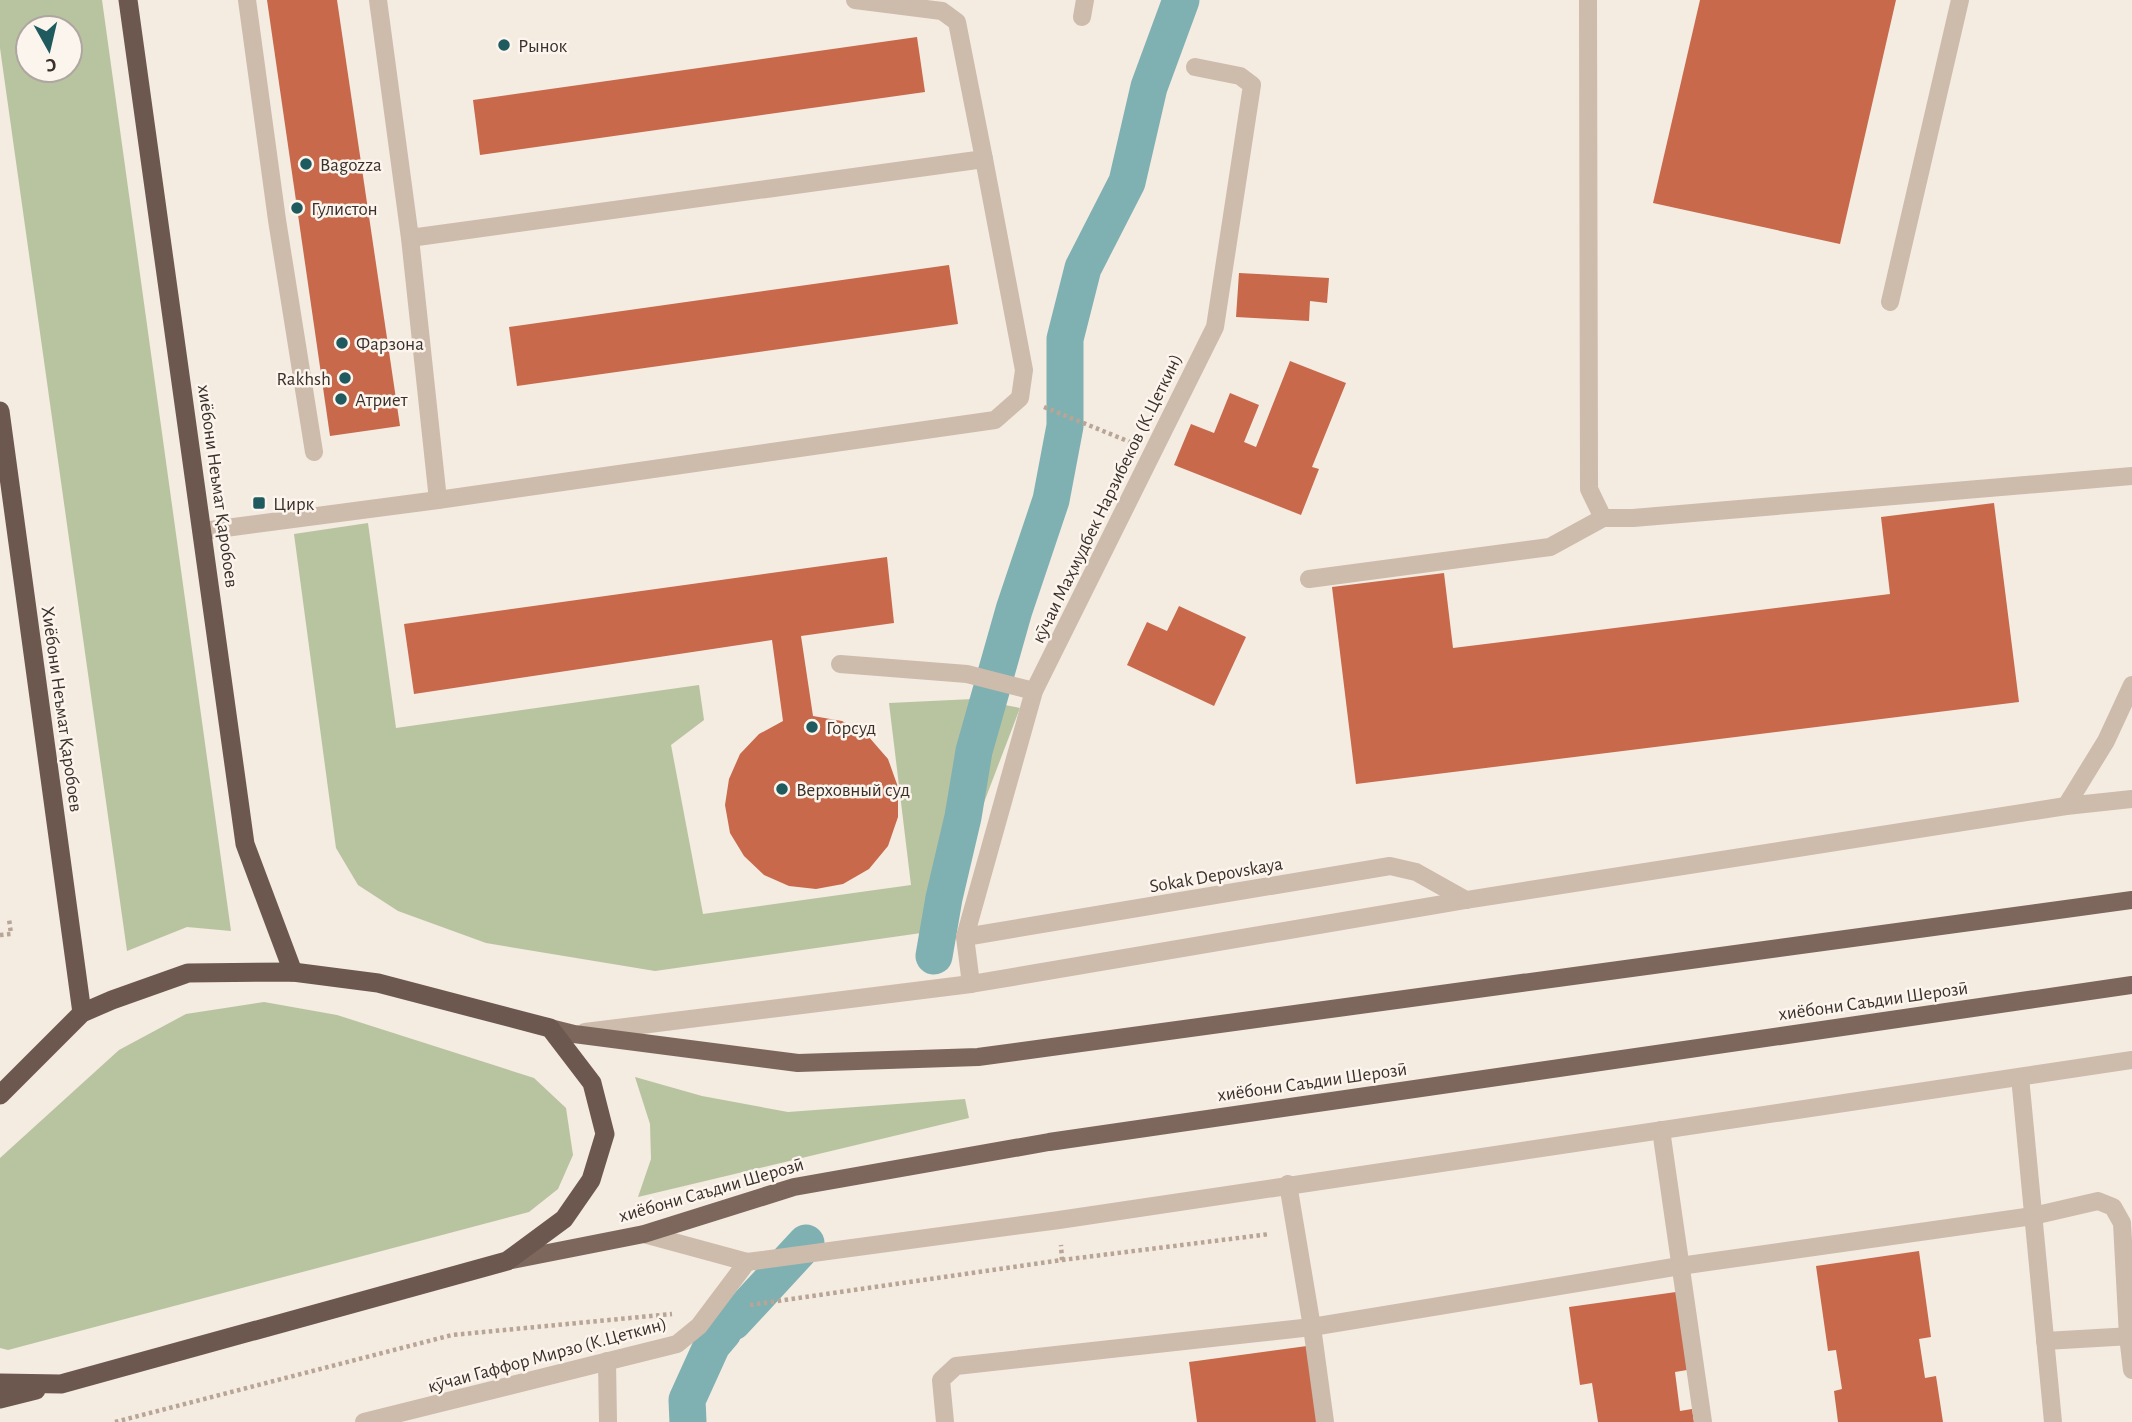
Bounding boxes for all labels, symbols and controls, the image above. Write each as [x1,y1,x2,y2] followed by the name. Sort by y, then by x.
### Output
[14,14,84,84] north arrow
[496,37,512,53] marker: Рынок
[518,37,568,56] place label: Рынок
[45,54,58,74] text: С
[298,156,314,172] marker: Bagozza
[320,156,382,175] place label: Bagozza
[289,200,305,216] marker: Гулистон
[311,200,378,219] place label: Гулистон
[334,335,350,351] marker: Фарзона
[356,335,424,354] place label: Фарзона
[1029,351,1186,646] street label: кӯчаи Маҳмудбек Нарзибеков (К.Цеткин)
[277,370,331,389] place label: Rakhsh
[337,370,353,386] marker: Rakhsh
[194,383,241,589] street label: хиёбони Неъмат Қаробоев
[333,391,349,407] marker: Атриет
[355,391,408,410] place label: Атриет
[251,495,267,511] marker: Цирк
[273,495,315,514] place label: Цирк
[38,605,85,813] street label: Хиёбони Неъмат Қаробоев
[804,719,820,735] marker: Горсуд
[826,719,876,738] place label: Горсуд
[774,781,790,797] marker: Верховный суд
[796,781,910,800] place label: Верховный суд
[1148,854,1285,897] street label: Sokak Depovskaya
[1777,979,1969,1024] street label: хиёбони Саъдии Шерозӣ
[1216,1060,1408,1105] street label: хиёбони Саъдии Шерозӣ
[617,1155,806,1226] street label: хиёбони Саъдии Шерозӣ
[426,1314,669,1397] street label: кӯчаи Гаффор Мирзо (К.Цеткин)

